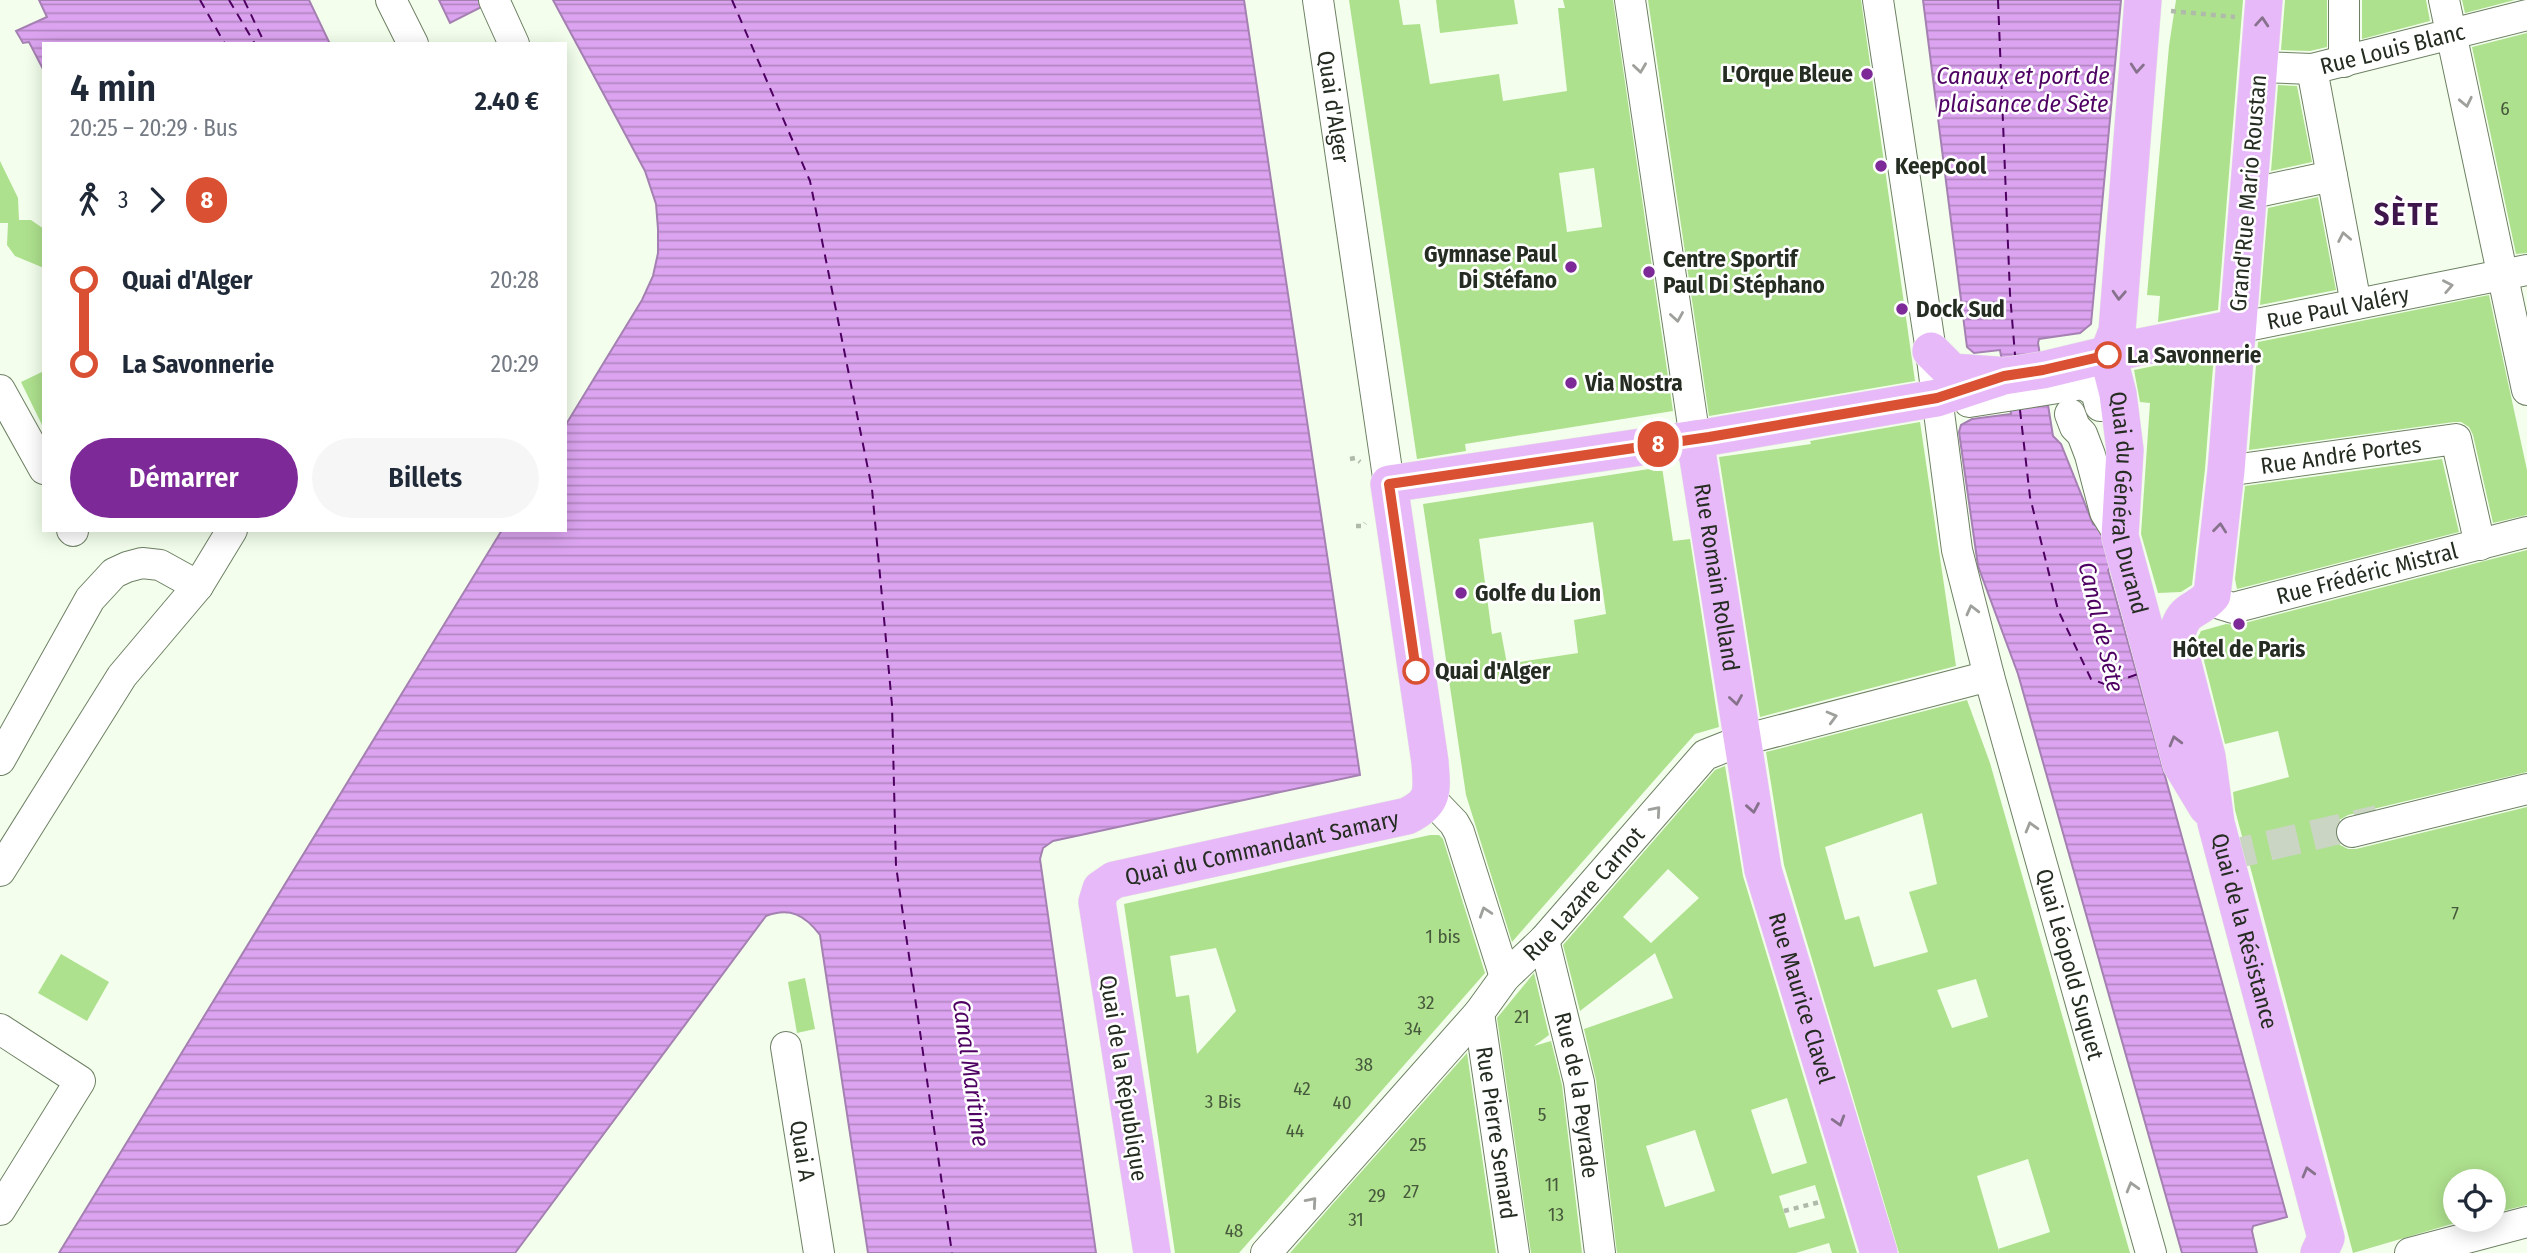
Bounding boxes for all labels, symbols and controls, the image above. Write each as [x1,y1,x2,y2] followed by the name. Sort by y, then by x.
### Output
[2255,16,2270,27] one-way arrow
[2317,17,2468,80] street label: Rue Louis Blanc
[1312,49,1356,165] street label: Quai d'Alger
[1722,60,1853,88] place label: L'Orque Bleue
[1632,62,1647,73] one-way arrow
[1936,62,2110,118] water label: Canaux et port de plaisance de Sète
[2130,63,2145,74] one-way arrow
[70,65,156,111] text: 4 min
[1859,66,1875,82] marker: L'Orque Bleue
[2224,73,2272,313] street label: Grand'Rue Mario Roustan
[475,86,539,117] text: 2.40 €
[2458,96,2473,108] one-way arrow
[2500,97,2510,120] house number: 6
[70,114,238,142] text: 20:25 – 20:29 · Bus
[1895,152,1987,180] place label: KeepCool
[1873,158,1889,174] marker: KeepCool
[70,181,108,219] icon: walk
[138,181,176,219] icon: forward
[118,186,128,214] text: 3
[200,186,213,214] text: 8
[2374,195,2440,233] district label: SÈTE
[2337,231,2352,243] one-way arrow
[1424,240,1558,294] place label: Gymnase Paul Di Stéfano
[1663,245,1825,299] place label: Centre Sportif Paul Di Stéphano
[1563,259,1579,275] marker: Gymnase Paul Di Stéfano
[1641,264,1657,280] marker: Centre Sportif Paul Di Stéphano
[122,265,252,296] text: Quai d'Alger
[490,266,539,294] text: 20:28
[2442,279,2454,294] one-way arrow
[2264,280,2412,336] street label: Rue Paul Valéry
[2111,289,2126,300] one-way arrow
[1916,295,2005,323] place label: Dock Sud
[1894,301,1910,317] marker: Dock Sud
[1669,311,1684,323] one-way arrow
[2127,341,2262,369] place label: La Savonnerie
[2095,342,2121,368] marker: La Savonnerie
[122,349,274,380] text: La Savonnerie
[491,350,539,378] text: 20:29
[1584,369,1683,397] place label: Via Nostra
[1563,375,1579,391] marker: Via Nostra
[2104,390,2154,617] street label: Quai du Général Durand
[1635,421,1681,467] line badge: 8
[1652,430,1664,458] text: 8
[2259,430,2423,480] street label: Rue André Portes
[70,438,298,518] button: Démarrer
[312,438,539,518] button: Billets
[1688,481,1745,673] street label: Rue Romain Rolland
[2212,522,2227,533] one-way arrow
[2273,537,2461,610] street label: Rue Frédéric Mistral
[2072,559,2130,695] water label: Canal de Sète
[1475,579,1601,607] place label: Golfe du Lion
[1453,585,1469,601] marker: Golfe du Lion
[1966,604,1980,616] one-way arrow
[2231,616,2247,632] marker: Hôtel de Paris
[2173,635,2305,663] place label: Hôtel de Paris
[1435,657,1551,685] place label: Quai d'Alger
[1403,658,1429,684] marker: Quai d'Alger
[1728,694,1743,706] one-way arrow
[1826,711,1838,725] one-way arrow
[2169,735,2183,747] one-way arrow
[1745,802,1760,814] one-way arrow
[1122,804,1402,891] street label: Quai du Commandant Samary
[1648,806,1660,819] one-way arrow
[1517,821,1651,967] street label: Rue Lazare Carnot
[2025,821,2039,833] one-way arrow
[2205,830,2284,1032] street label: Quai de la Résistance
[2030,866,2110,1063] street label: Quai Léopold Suquet
[2451,902,2459,925] house number: 7
[1479,907,1493,919] one-way arrow
[1763,909,1841,1087] street label: Rue Maurice Clavel
[1426,925,1460,948] house number: 1 bis
[1094,973,1154,1183] street label: Quai de la République
[1418,991,1434,1014] house number: 32
[947,998,995,1148] water label: Canal Maritime
[1514,1005,1530,1028] house number: 21
[1548,1009,1605,1180] street label: Rue de la Peyrade
[1404,1017,1422,1040] house number: 34
[1470,1045,1523,1221] street label: Rue Pierre Semard
[1355,1053,1373,1076] house number: 38
[1293,1077,1311,1100] house number: 42
[1205,1090,1241,1113] house number: 3 Bis
[1332,1091,1352,1114] house number: 40
[1538,1103,1546,1126] house number: 5
[1830,1115,1845,1127] one-way arrow
[784,1118,821,1183] street label: Quai A
[1286,1119,1304,1142] house number: 44
[1409,1133,1427,1156] house number: 25
[2302,1166,2317,1178] one-way arrow
[2443,1169,2506,1232] map controls
[2443,1169,2506,1232] button: locate
[1545,1173,1559,1196] house number: 11
[1403,1180,1419,1203] house number: 27
[2126,1181,2140,1193] one-way arrow
[1368,1184,1386,1207] house number: 29
[1304,1197,1316,1210] one-way arrow
[1548,1203,1564,1226] house number: 13
[1348,1208,1364,1231] house number: 31
[1225,1219,1243,1242] house number: 48

